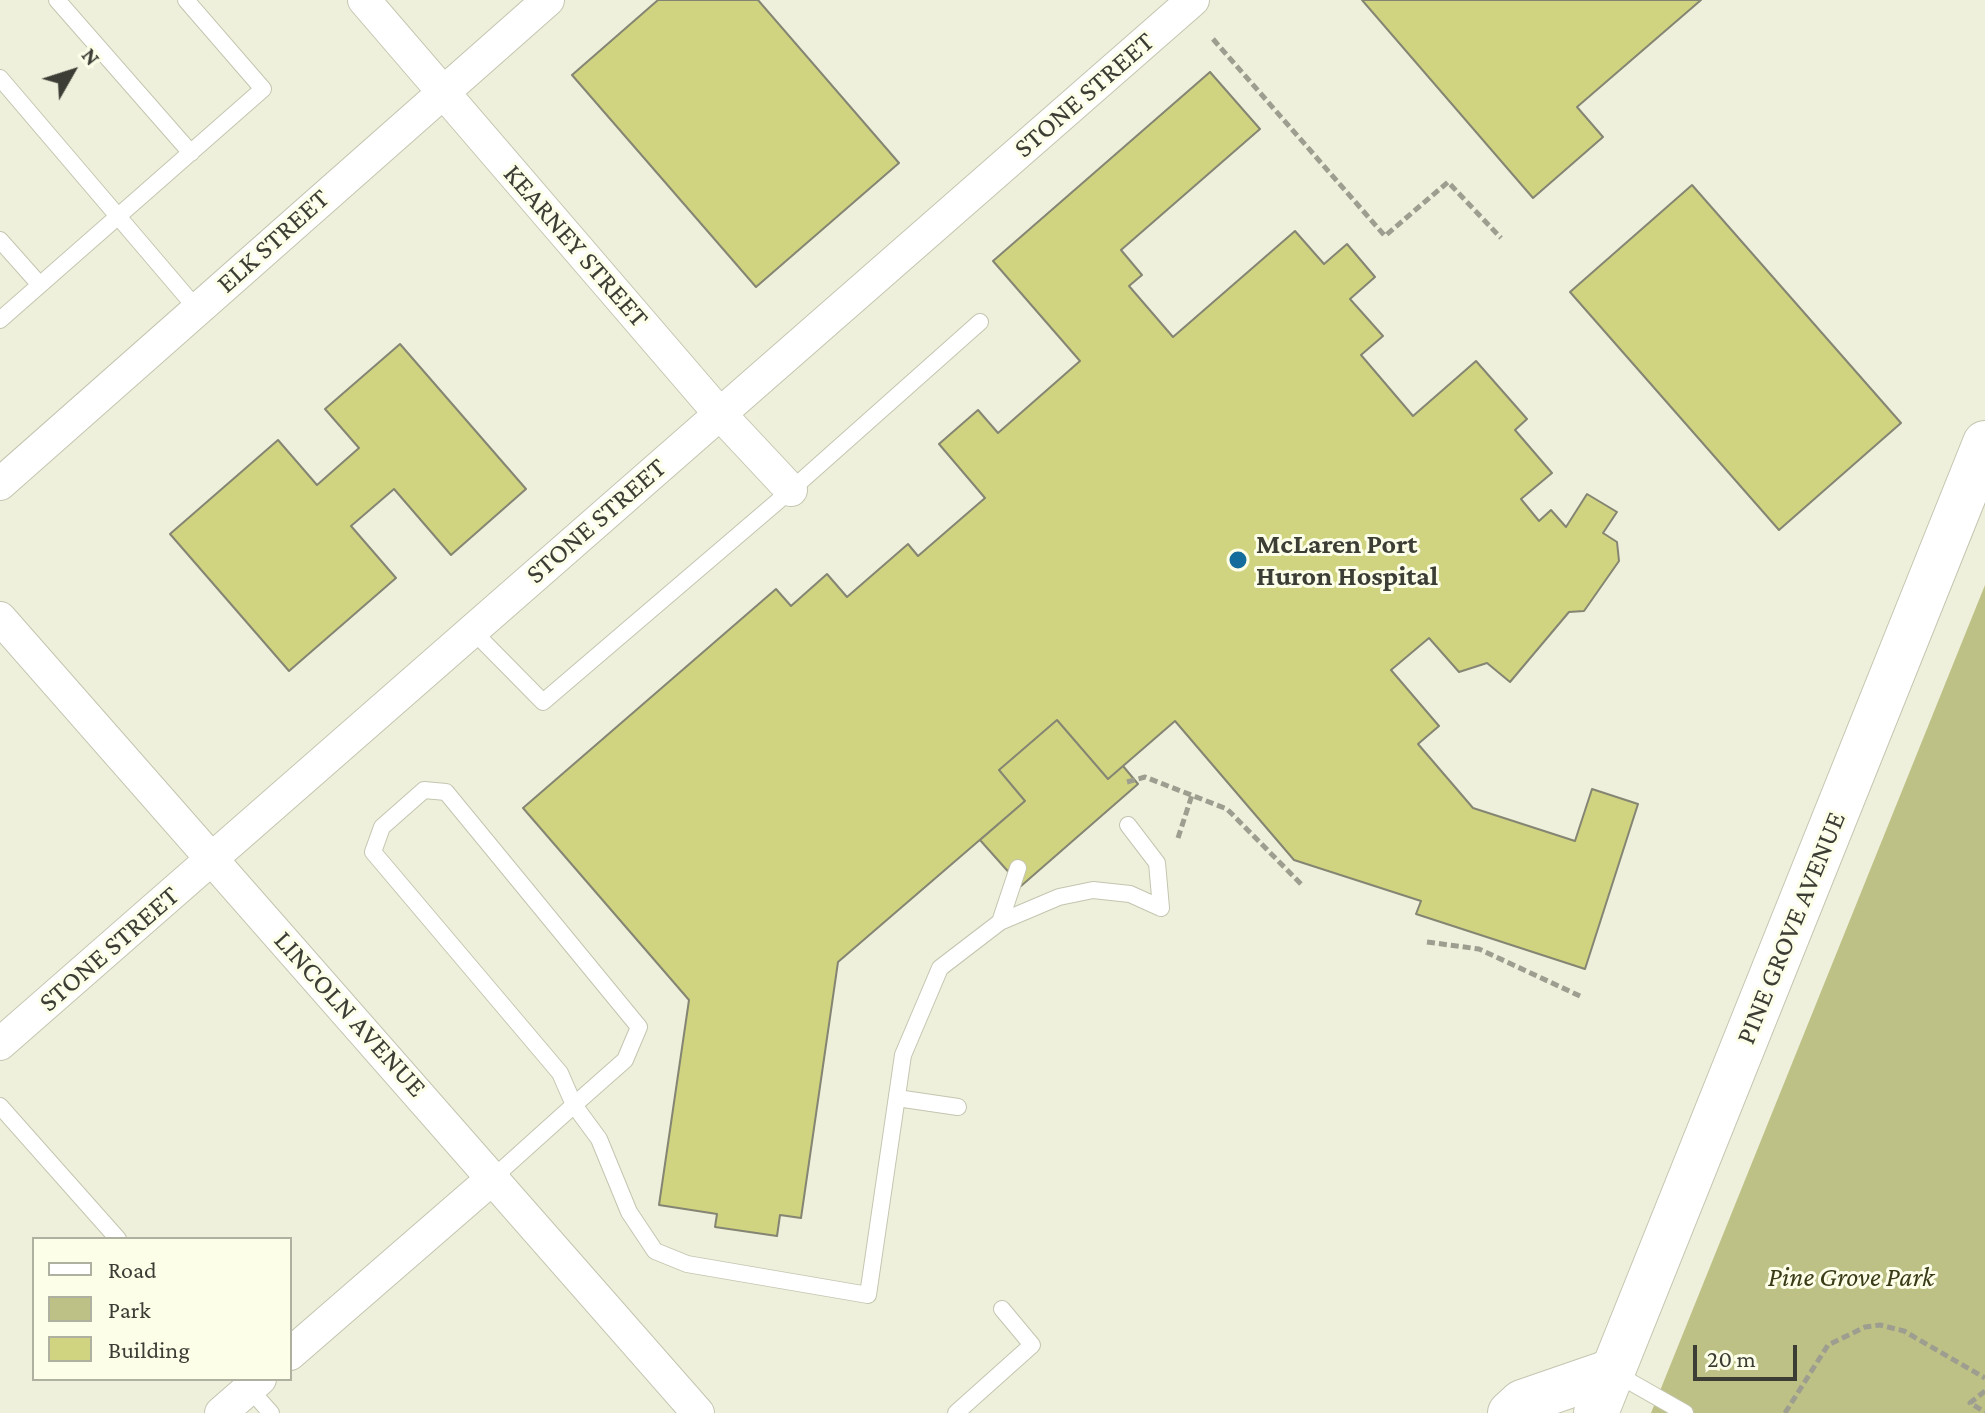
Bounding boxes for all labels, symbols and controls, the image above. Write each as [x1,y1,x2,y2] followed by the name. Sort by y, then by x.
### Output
[1007,25,1161,165] street label: STONE STREET
[32,32,112,112] north arrow
[77,43,105,70] text: N
[496,158,656,334] street label: KEARNEY STREET
[210,182,336,300] street label: ELK STREET
[519,451,673,591] street label: STONE STREET
[1256,527,1438,593] place label: McLaren Port Huron Hospital
[1227,549,1249,571] marker: McLaren Port Huron Hospital
[1729,807,1853,1049] street label: PINE GROVE AVENUE
[32,879,186,1019] street label: STONE STREET
[267,924,433,1104] street label: LINCOLN AVENUE
[32,1237,292,1381] legend
[108,1256,157,1283] text: Road
[1768,1260,1934,1294] park label: Pine Grove Park
[108,1296,151,1323] text: Park
[1697,1329,1801,1379] scale bar
[108,1336,190,1363] text: Building
[1707,1345,1756,1372] text: 20 m

